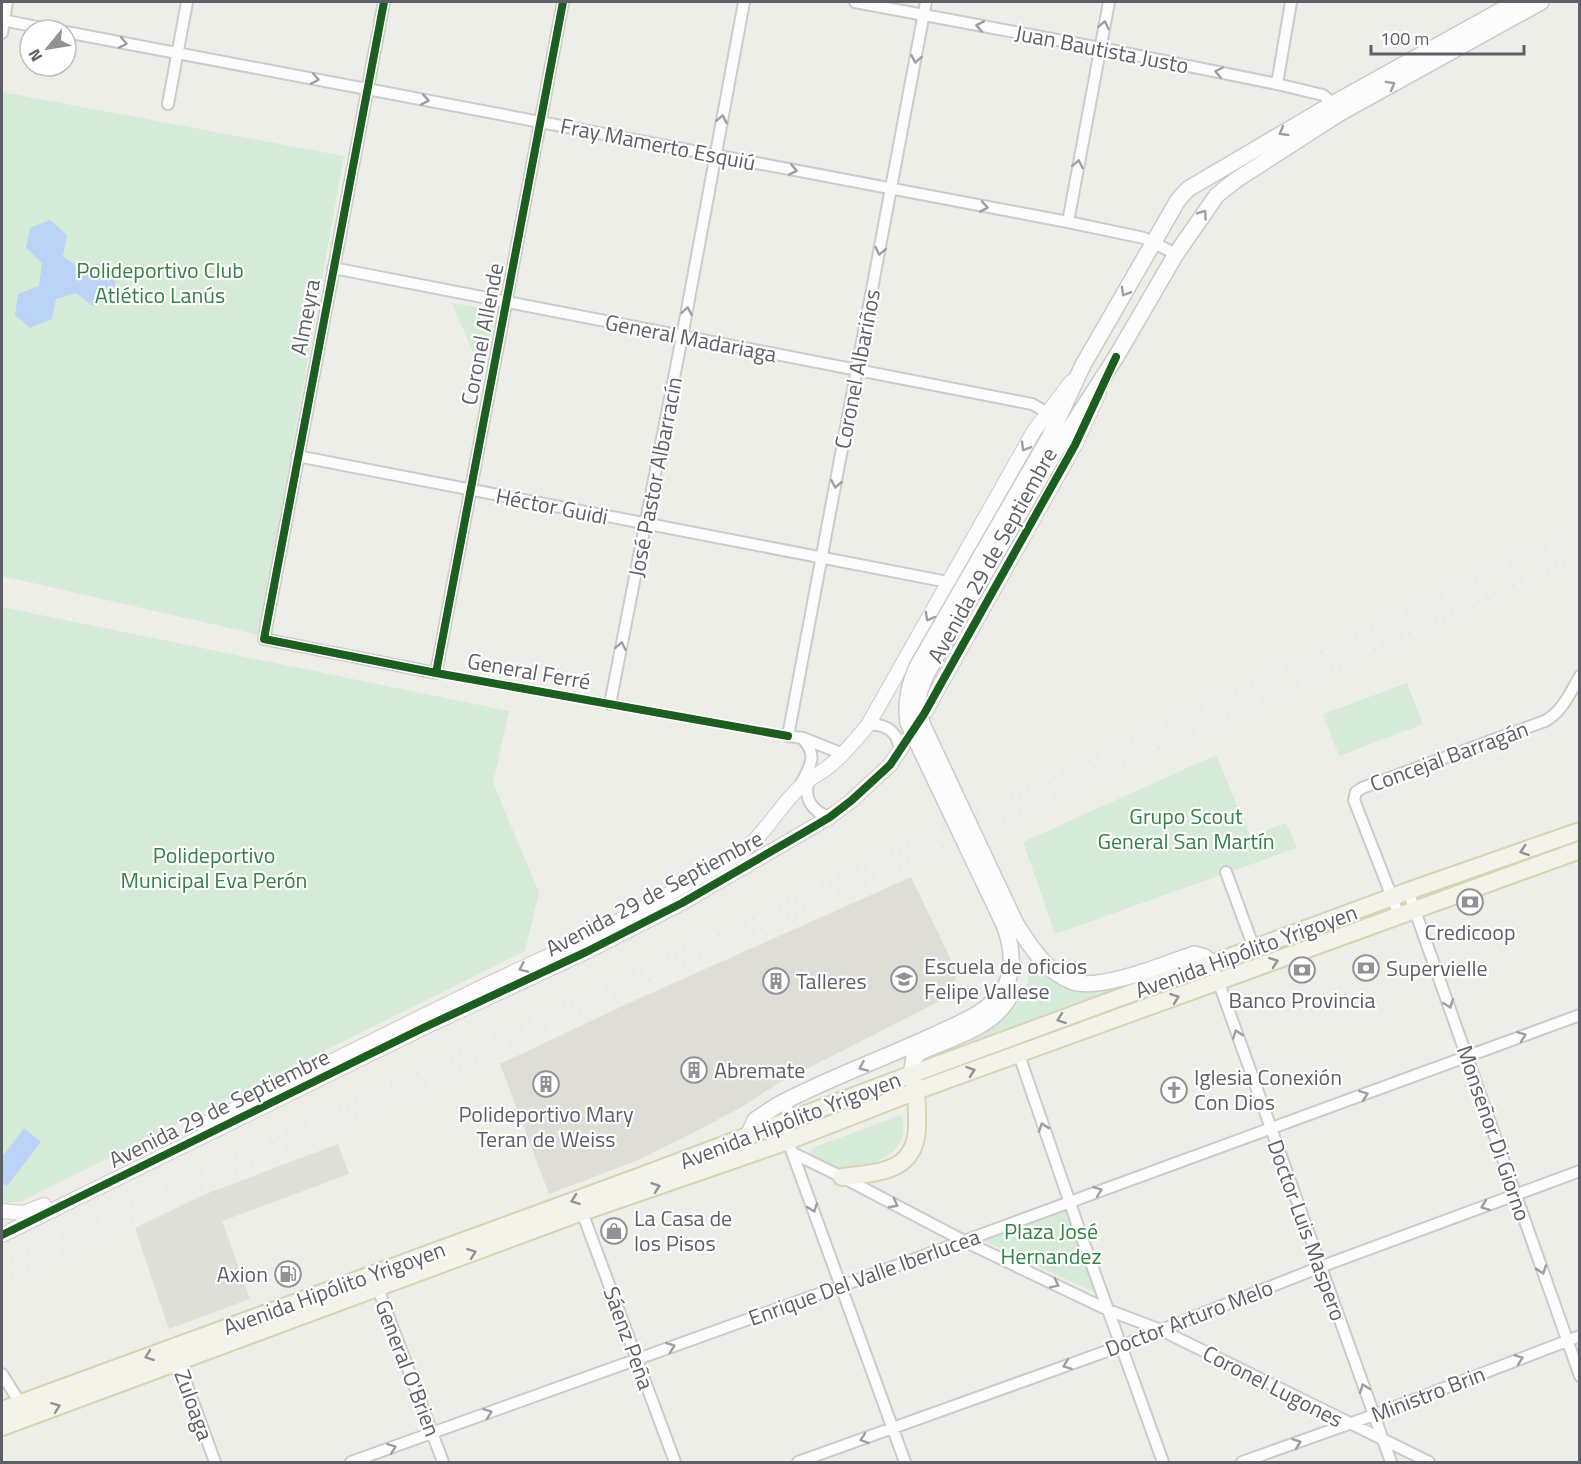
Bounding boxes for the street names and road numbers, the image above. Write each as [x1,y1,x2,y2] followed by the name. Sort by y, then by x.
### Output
[1012,16,1192,82] street label: Juan Bautista Justo
[558,108,758,180] street label: Fray Mamerto Esquiú
[452,260,512,408] street label: Coronel Allende
[281,276,329,358] street label: Almeyra
[825,286,889,452] street label: Coronel Albariños
[602,305,780,371] street label: General Madariaga
[619,374,691,580] street label: José Pastor Albarracín
[918,441,1066,669] street label: Avenida 29 de Septiembre
[493,478,611,534] street label: Héctor Guidi
[465,643,593,699] street label: General Ferré
[1365,712,1533,800] street label: Concejal Barragán
[539,821,769,965] street label: Avenida 29 de Septiembre
[1130,895,1362,1007] street label: Avenida Hipólito Yrigoyen
[103,1040,335,1176] street label: Avenida 29 de Septiembre
[1448,1041,1540,1225] street label: Monseñor Di Giorno
[675,1062,905,1178] street label: Avenida Hipólito Yrigoyen
[1258,1135,1356,1325] street label: Doctor Luis Maspero
[743,1219,985,1335] street label: Enrique Del Valle Iberlucea
[218,1232,450,1344] street label: Avenida Hipólito Yrigoyen
[1100,1270,1278,1366] street label: Doctor Arturo Melo
[595,1282,663,1394] street label: Sáenz Peña
[366,1295,450,1441] street label: General O'Brien
[1197,1336,1349,1436] street label: Coronel Lugones
[1366,1357,1490,1431] street label: Ministro Brin
[165,1365,223,1445] street label: Zuloaga

